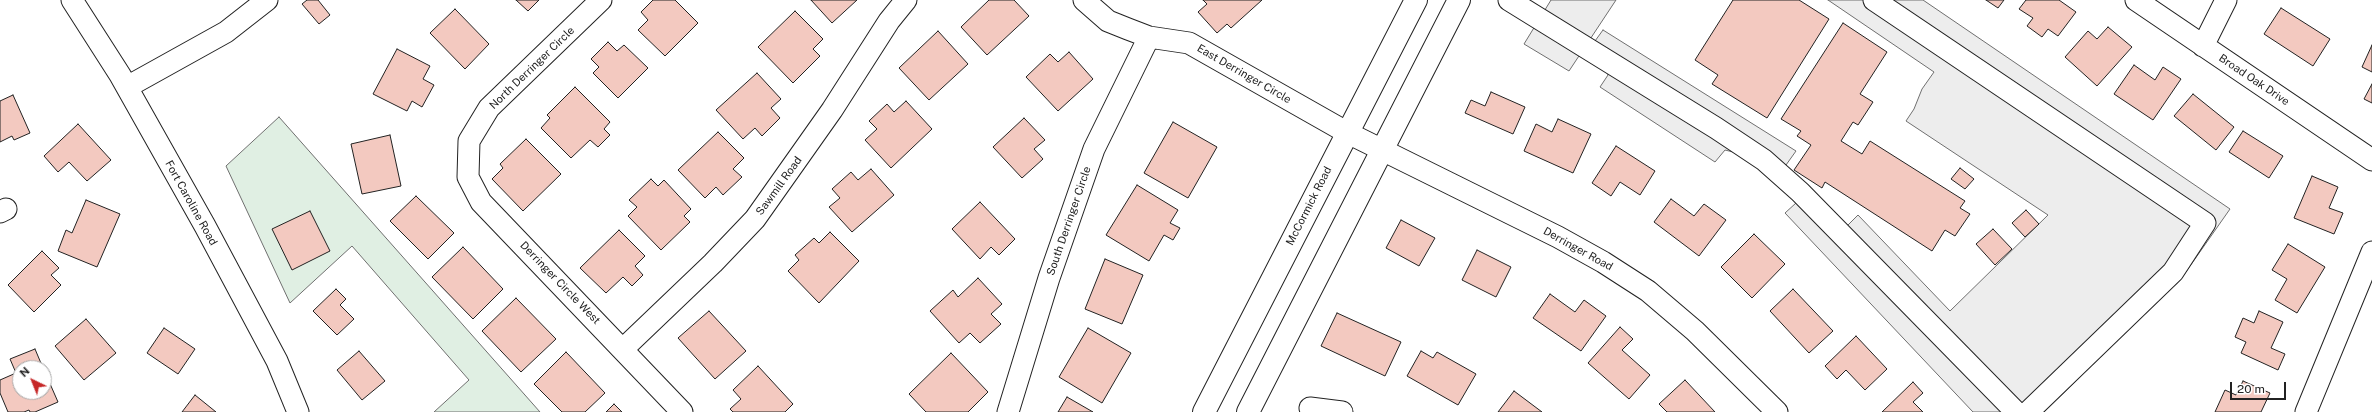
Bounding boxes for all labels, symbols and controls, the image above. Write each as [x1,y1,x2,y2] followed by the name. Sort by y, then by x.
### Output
[487,24,577,112] street label: North Derringer Circle
[1195,42,1293,106] street label: East Derringer Circle
[2216,52,2292,108] street label: Broad Oak Drive
[753,154,805,218] street label: Sawmill Road
[162,158,220,248] street label: Fort Caroline Road
[1283,164,1335,248] street label: McCormick Road
[1044,165,1094,277] street label: South Derringer Circle
[1541,224,1615,274] street label: Derringer Road
[517,239,603,327] street label: Derringer Circle West
[12,360,52,400] north arrow
[17,365,32,379] text: N
[2232,374,2288,400] scale bar
[2237,382,2265,396] text: 20 m

